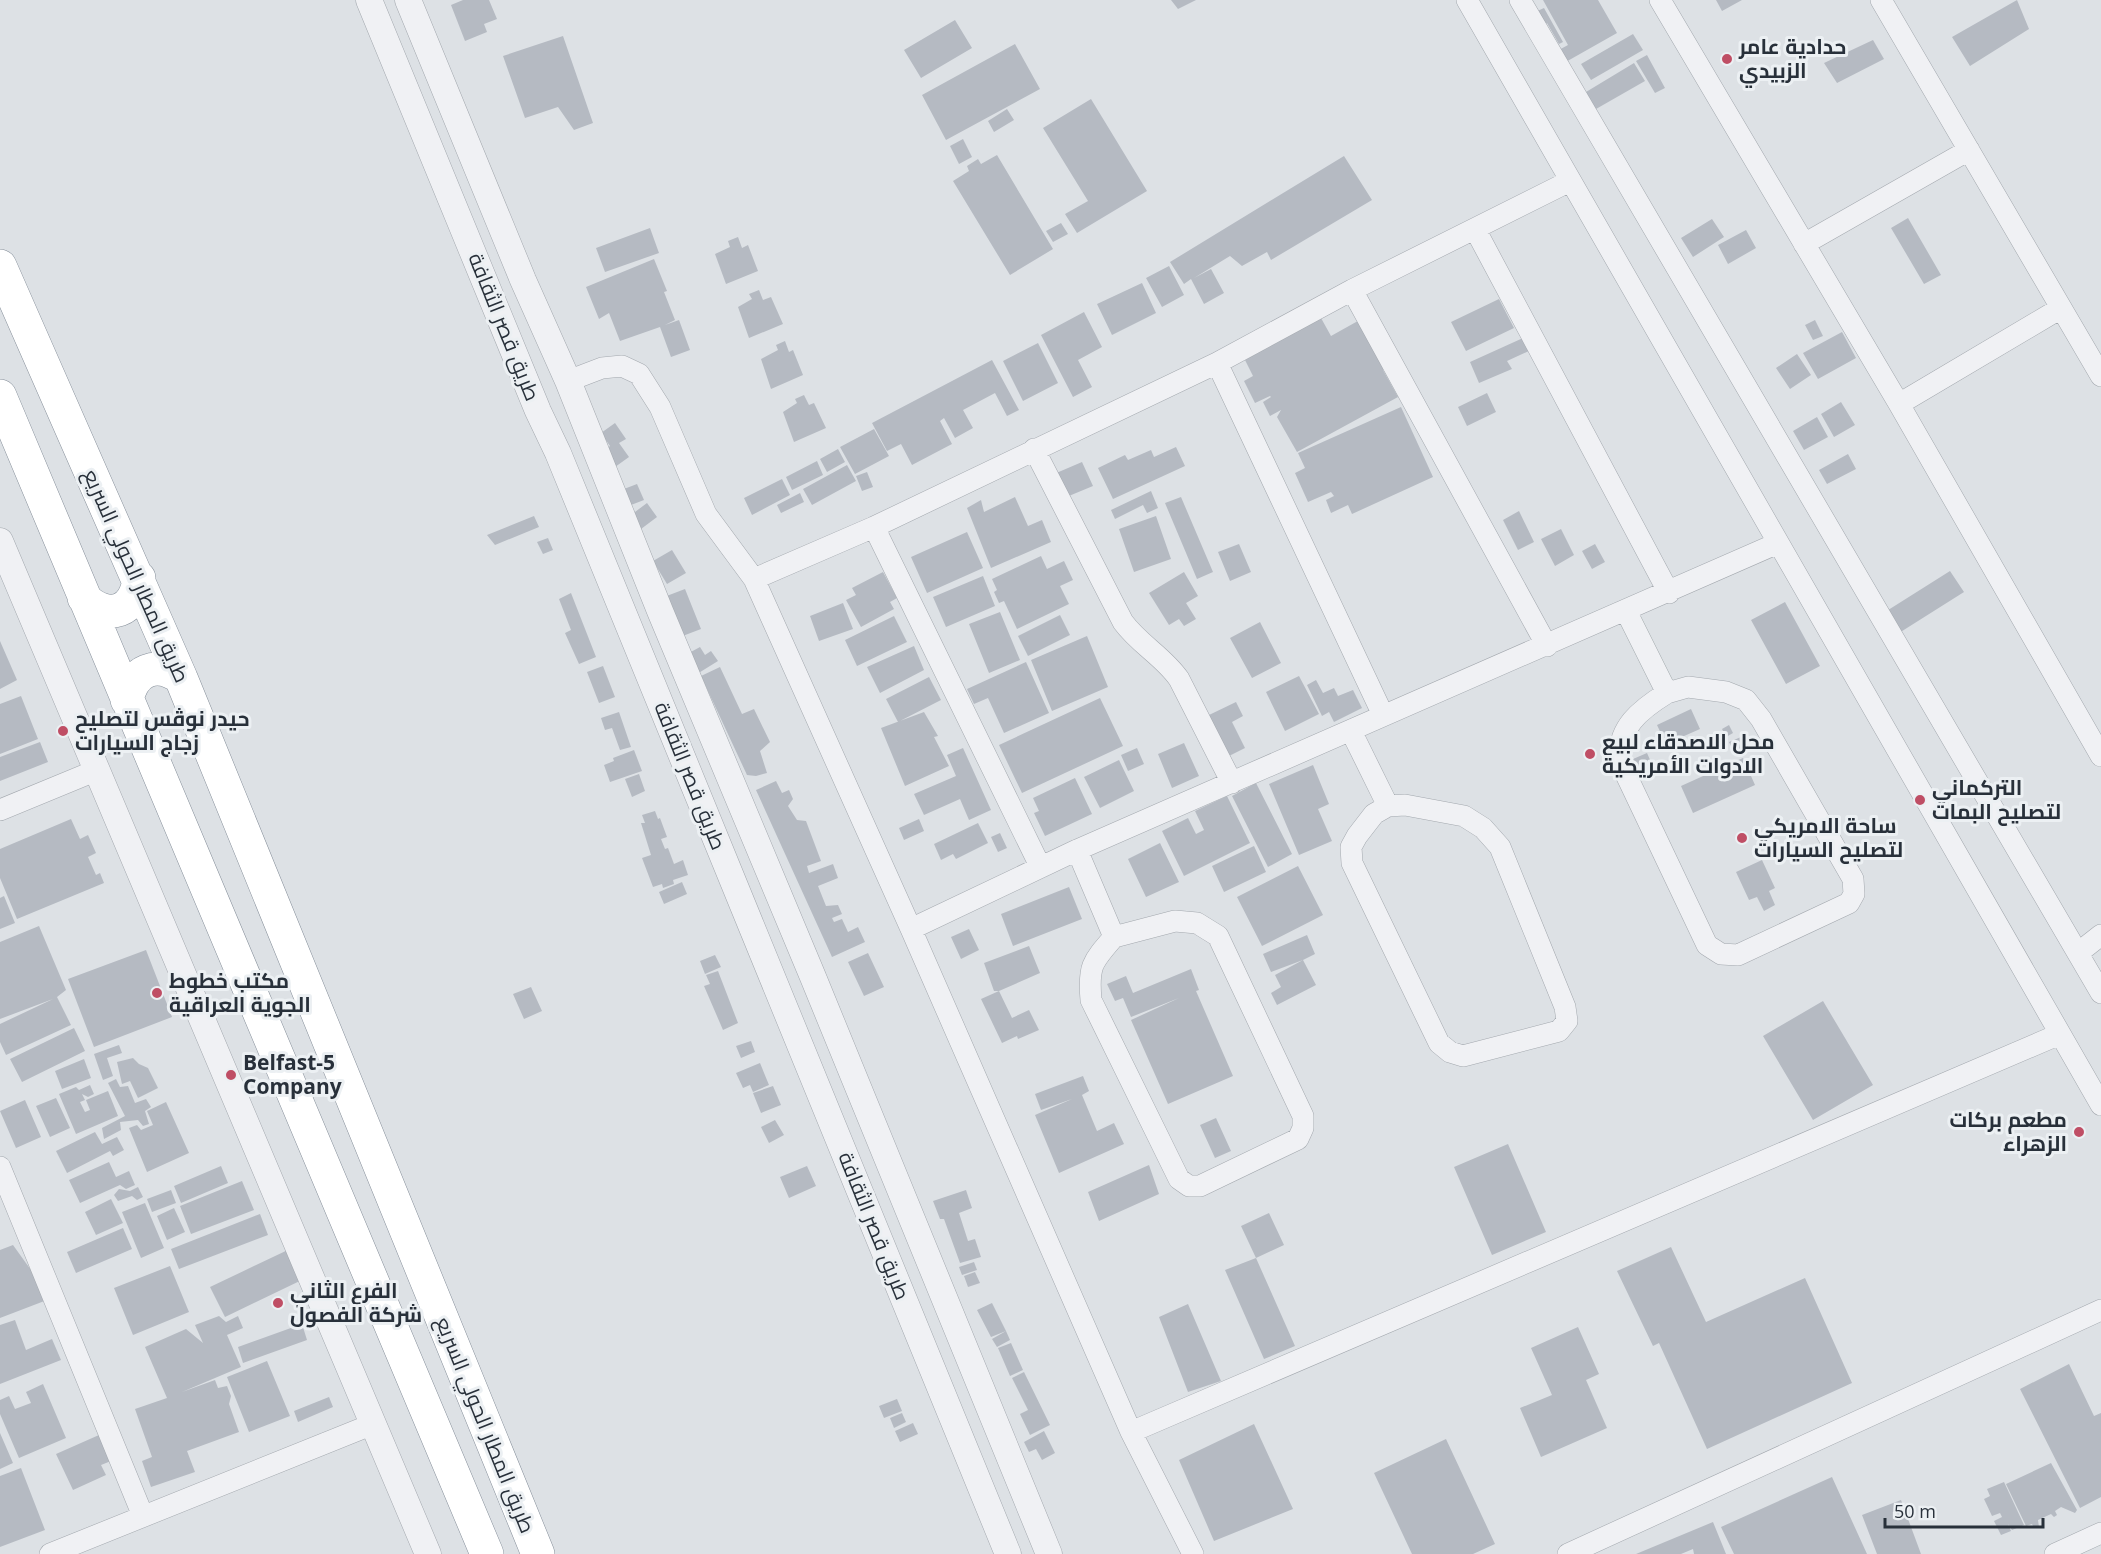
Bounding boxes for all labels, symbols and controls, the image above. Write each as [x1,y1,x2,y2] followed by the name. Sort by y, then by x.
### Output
[1738,32,1847,88] place label: حدادية عامر الزبيدي
[1720,52,1734,66] marker: حدادية عامر الزبيدي
[462,248,547,405] street label: طريق قصر الثقافة
[74,464,197,688] street label: طريق المطار الحولي السريع
[648,697,733,854] street label: طريق قصر الثقافة
[75,704,250,757] place label: حيدر نوڤس لتصليح زجاج السيارات
[56,724,70,738] marker: حيدر نوڤس لتصليح زجاج السيارات
[1602,727,1775,779] place label: محل الاصدقاء لبيع الادوات الأمريكية
[1583,747,1597,761] marker: محل الاصدقاء لبيع الادوات الأمريكية
[1932,773,2061,826] place label: التركماني لتصليح البمات
[1913,793,1927,807] marker: التركماني لتصليح البمات
[1754,811,1903,864] place label: ساحة الامريكي لتصليح السيارات
[1735,831,1749,845] marker: ساحة الامريكي لتصليح السيارات
[169,966,311,1018] place label: مكتب خطوط الجوية العراقية
[150,986,164,1000] marker: مكتب خطوط الجوية العراقية
[243,1048,342,1100] place label: Belfast-5 Company
[224,1068,238,1082] marker: Belfast-5 Company
[1949,1105,2067,1157] place label: مطعم بركات الزهراء
[2072,1125,2086,1139] marker: مطعم بركات الزهراء
[832,1147,917,1304] street label: طريق قصر الثقافة
[290,1276,422,1328] place label: الفرع الثاني شركة الفصول
[271,1296,285,1310] marker: الفرع الثاني شركة الفصول
[427,1312,542,1538] street label: طريق المطار الحولي السريع
[1885,1491,2042,1529] scale bar
[1894,1499,1936,1523] text: 50 m

